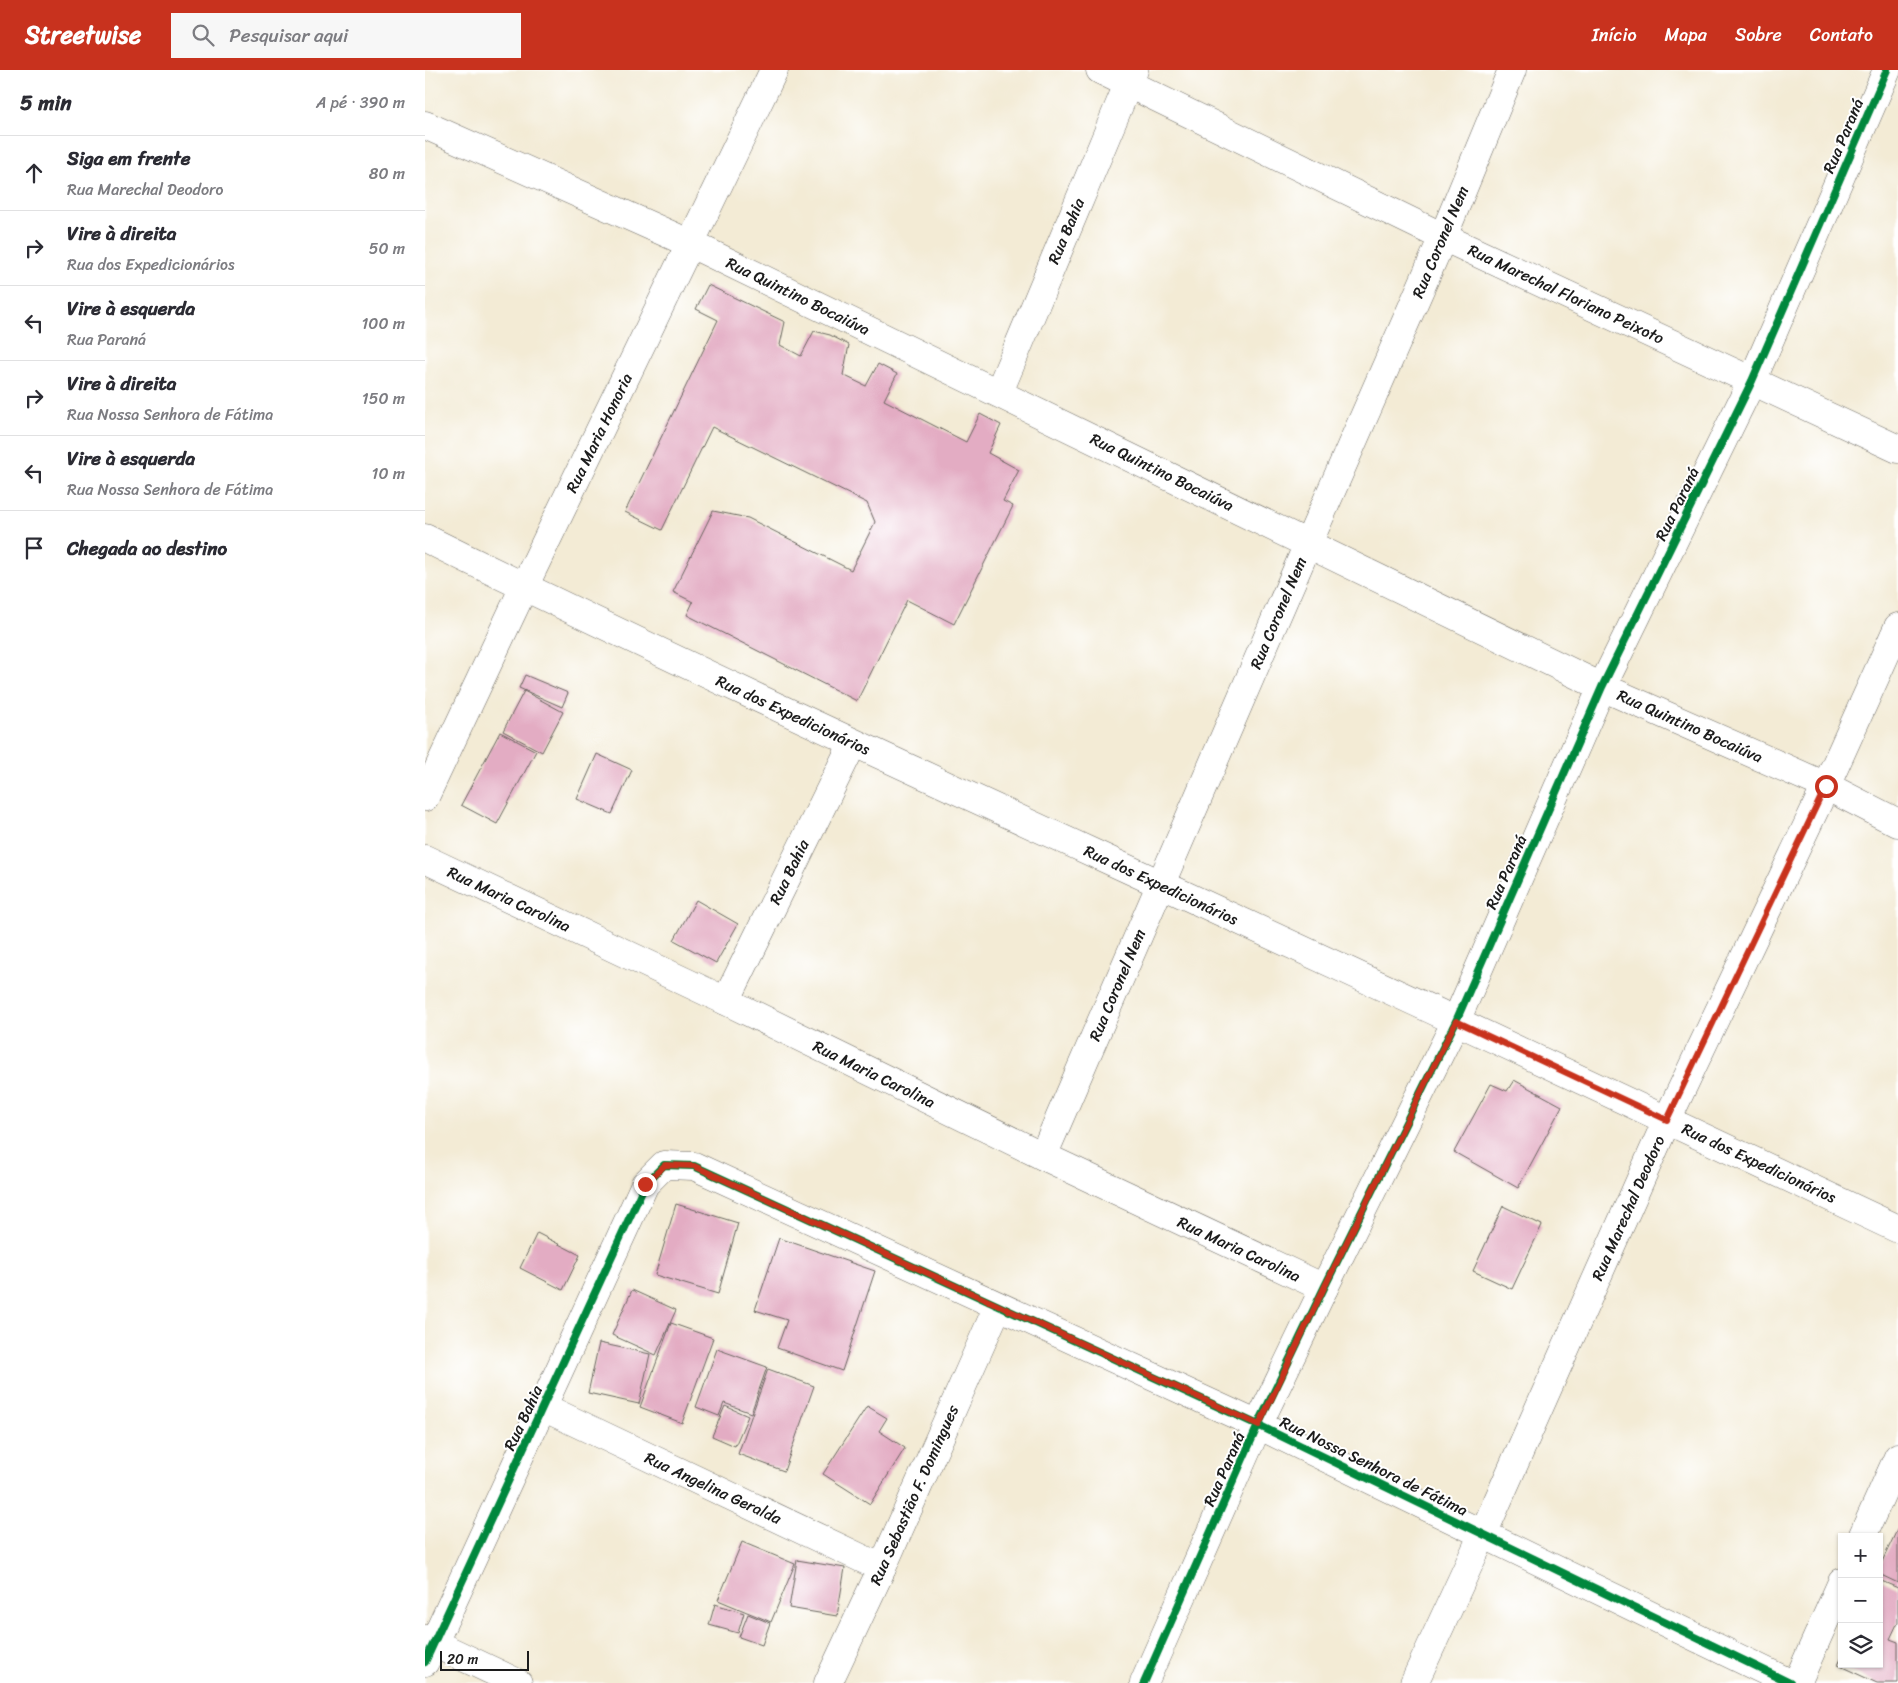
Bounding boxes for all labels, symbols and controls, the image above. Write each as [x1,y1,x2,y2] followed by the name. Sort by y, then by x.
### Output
[171,13,521,58] search box
[25,14,141,56] text: Streetwise
[229,19,348,52] text: Pesquisar aqui
[1592,19,1637,51] text: Início
[1665,19,1707,51] text: Mapa
[1735,19,1782,51] text: Sobre
[1810,19,1873,51] text: Contato
[189,21,217,49] icon: search
[20,84,72,122] text: 5 min
[316,88,405,117] text: A pé · 390 m
[1814,94,1872,178] street label: Rua Paraná
[67,142,190,175] text: Siga em frente
[20,159,48,187] icon: ahead
[369,159,405,188] text: 80 m
[67,175,224,204] text: Rua Marechal Deodoro
[1403,181,1477,303] street label: Rua Coronel Nem
[1039,192,1093,269] street label: Rua Bahia
[67,217,176,250] text: Vire à direita
[20,234,48,262] icon: right
[369,234,405,263] text: 50 m
[1463,236,1669,352] street label: Rua Marechal Floriano Peixoto
[721,248,875,344] street label: Rua Quintino Bocaiúva
[67,250,235,279] text: Rua dos Expedicionários
[67,292,195,325] text: Vire à esquerda
[20,309,48,337] icon: left
[361,309,405,338] text: 100 m
[67,325,146,354] text: Rua Paraná
[67,367,176,400] text: Vire à direita
[557,368,641,498] street label: Rua Maria Honoria
[20,384,48,412] icon: right
[362,384,405,413] text: 150 m
[67,400,273,429] text: Rua Nossa Senhora de Fátima
[1085,424,1239,520] street label: Rua Quintino Bocaiúva
[67,442,195,475] text: Vire à esquerda
[20,459,48,487] icon: left
[372,459,405,488] text: 10 m
[1647,462,1707,546] street label: Rua Paraná
[67,475,273,504] text: Rua Nossa Senhora de Fátima
[67,532,227,565] text: Chegada ao destino
[20,534,48,562] icon: arrive
[1241,552,1315,674] street label: Rua Coronel Nem
[711,666,875,764] street label: Rua dos Expedicionários
[1612,681,1768,771] street label: Rua Quintino Bocaiúva
[1815,775,1838,798] route start
[1477,830,1535,914] street label: Rua Paraná
[761,833,818,910] street label: Rua Bahia
[1079,836,1243,934] street label: Rua dos Expedicionários
[442,858,576,940] street label: Rua Maria Carolina
[1080,924,1154,1046] street label: Rua Coronel Nem
[808,1032,940,1116] street label: Rua Maria Carolina
[1677,1114,1841,1212] street label: Rua dos Expedicionários
[1583,1131,1673,1285] street label: Rua Marechal Deodoro
[634,1173,657,1196] route end
[1172,1208,1306,1290] street label: Rua Maria Carolina
[495,1379,551,1456] street label: Rua Bahia
[861,1400,967,1590] street label: Rua Sebastião F. Domingues
[1275,1408,1473,1524] street label: Rua Nossa Senhora de Fátima
[1195,1427,1253,1511] street label: Rua Paraná
[640,1443,787,1533] street label: Rua Angelina Geralda
[1838,1533,1883,1668] map controls
[1838,1533,1883,1578] button: +
[1838,1578,1883,1623] button: −
[1838,1623,1883,1668] button: layers
[447,1647,478,1672] text: 20 m
[440,1648,529,1671] scale bar

